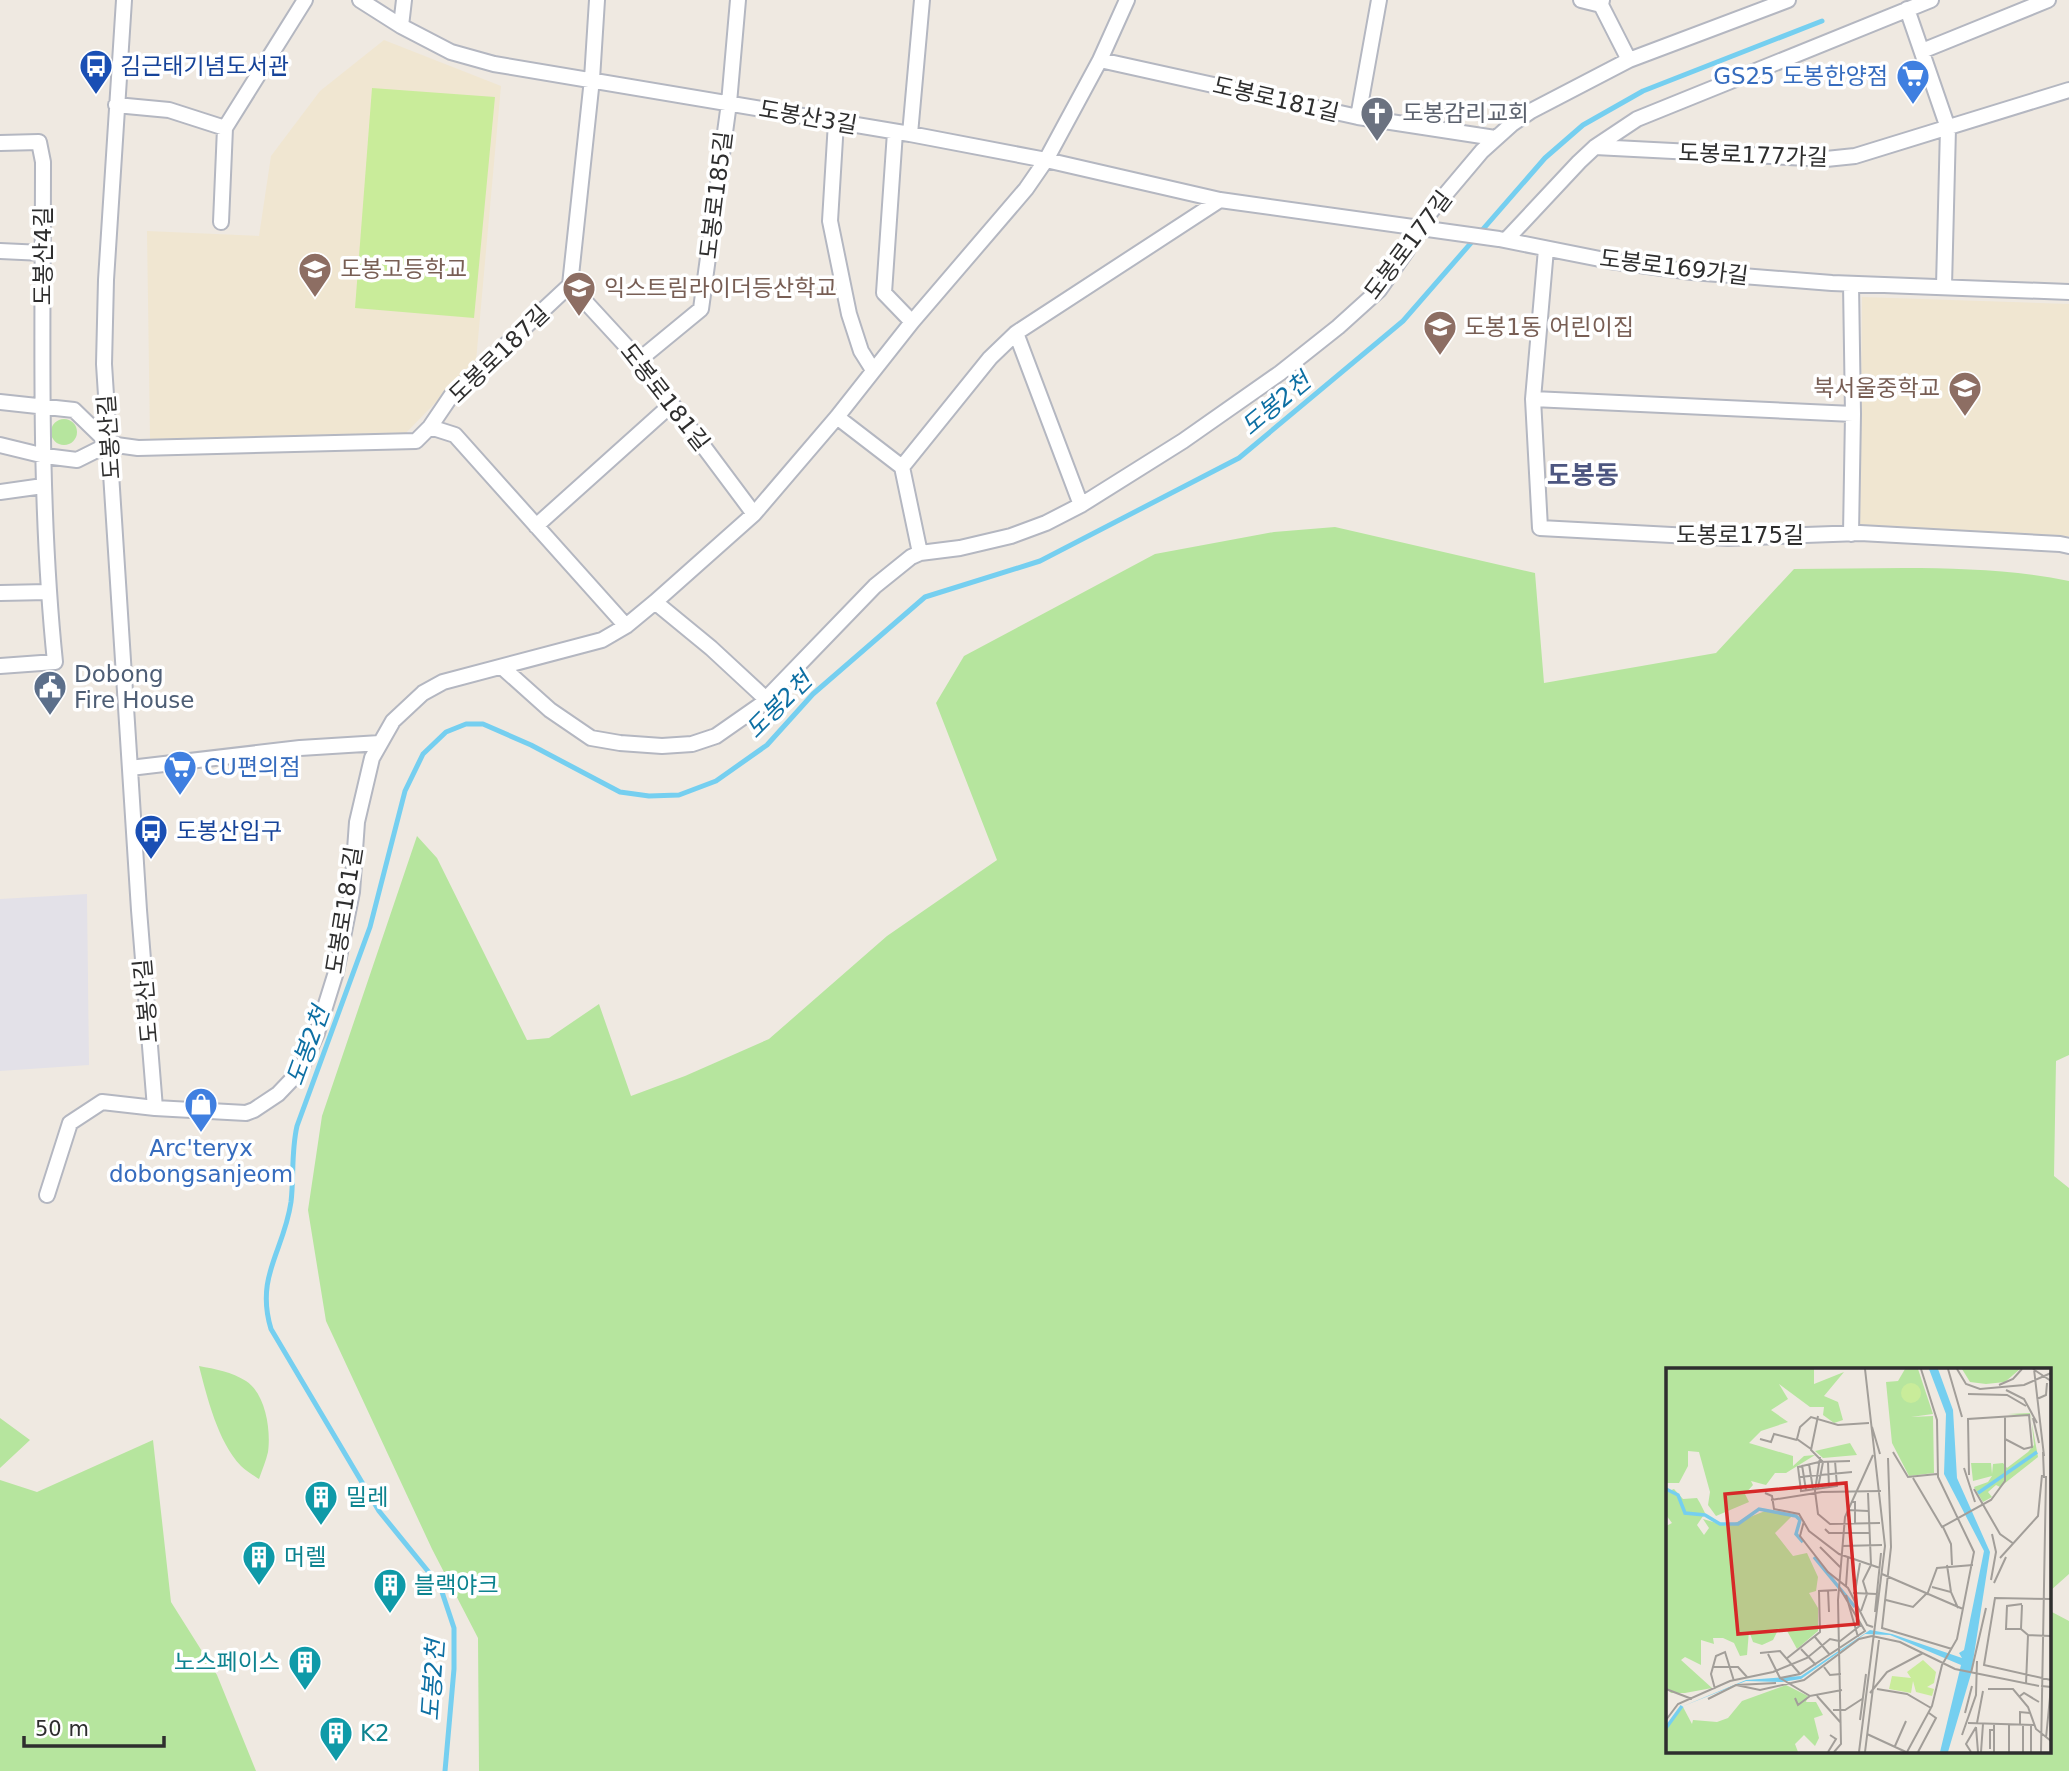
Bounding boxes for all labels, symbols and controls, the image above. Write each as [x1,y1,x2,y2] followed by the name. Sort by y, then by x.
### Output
[77,47,115,96] bus stop icon: 김근태기념도서관
[120,53,289,79] place label: 김근태기념도서관
[1894,57,1932,106] supermarket icon: GS25 도봉한양점
[1713,63,1888,89] place label: GS25 도봉한양점
[1210,72,1342,126] street label: 도봉로181길
[1358,94,1396,143] church icon: 도봉감리교회
[757,96,859,138] street label: 도봉산3길
[1402,100,1529,126] place label: 도봉감리교회
[695,130,737,260] street label: 도봉로185길
[1678,139,1828,171] street label: 도봉로177가길
[1359,186,1457,304] street label: 도봉로177길
[30,206,56,306] street label: 도봉산4길
[1598,245,1750,289] street label: 도봉로169가길
[296,250,334,299] school or university icon: 도봉고등학교
[340,256,467,282] place label: 도봉고등학교
[560,269,598,318] school or university icon: 익스트림라이더등산학교
[604,275,837,301] place label: 익스트림라이더등산학교
[444,300,554,408] street label: 도봉로187길
[1421,308,1459,357] school or university icon: 도봉1동 어린이집
[1464,314,1634,340] place label: 도봉1동 어린이집
[615,338,715,456] street label: 도봉로181길
[1236,365,1318,441] water label: 도봉2천
[1946,369,1984,418] school or university icon: 북서울중학교
[1813,375,1940,401] place label: 북서울중학교
[93,394,125,480] street label: 도봉산길
[1547,460,1619,490] district label: 도봉동
[1676,522,1804,548] street label: 도봉로175길
[74,661,194,713] place label: Dobong Fire House
[740,664,820,744] water label: 도봉2천
[31,668,69,717] public building icon: Dobong Fire House
[161,748,199,797] supermarket icon: CU편의점
[204,754,300,780] place label: CU편의점
[132,812,170,861] bus stop icon: 도봉산입구
[176,818,282,844] place label: 도봉산입구
[321,844,367,976] street label: 도봉로181길
[129,958,163,1044] street label: 도봉산길
[281,1000,336,1089] water label: 도봉2천
[182,1085,220,1134] shop icon: Arc'teryx dobongsanjeom
[109,1135,293,1187] place label: Arc'teryx dobongsanjeom
[1666,1368,2052,1754] inset map
[302,1478,340,1527] building icon: 밀레
[346,1484,388,1510] place label: 밀레
[240,1538,278,1587] building icon: 머렐
[284,1544,326,1570] place label: 머렐
[371,1566,409,1615] building icon: 블랙야크
[414,1572,499,1598] place label: 블랙야크
[416,1635,450,1722] water label: 도봉2천
[286,1643,324,1692] building icon: 노스페이스
[174,1649,280,1675] place label: 노스페이스
[24,1704,164,1748] scale bar
[317,1714,355,1763] building icon: K2
[35,1717,89,1741] text: 50 m
[360,1720,390,1746] place label: K2

